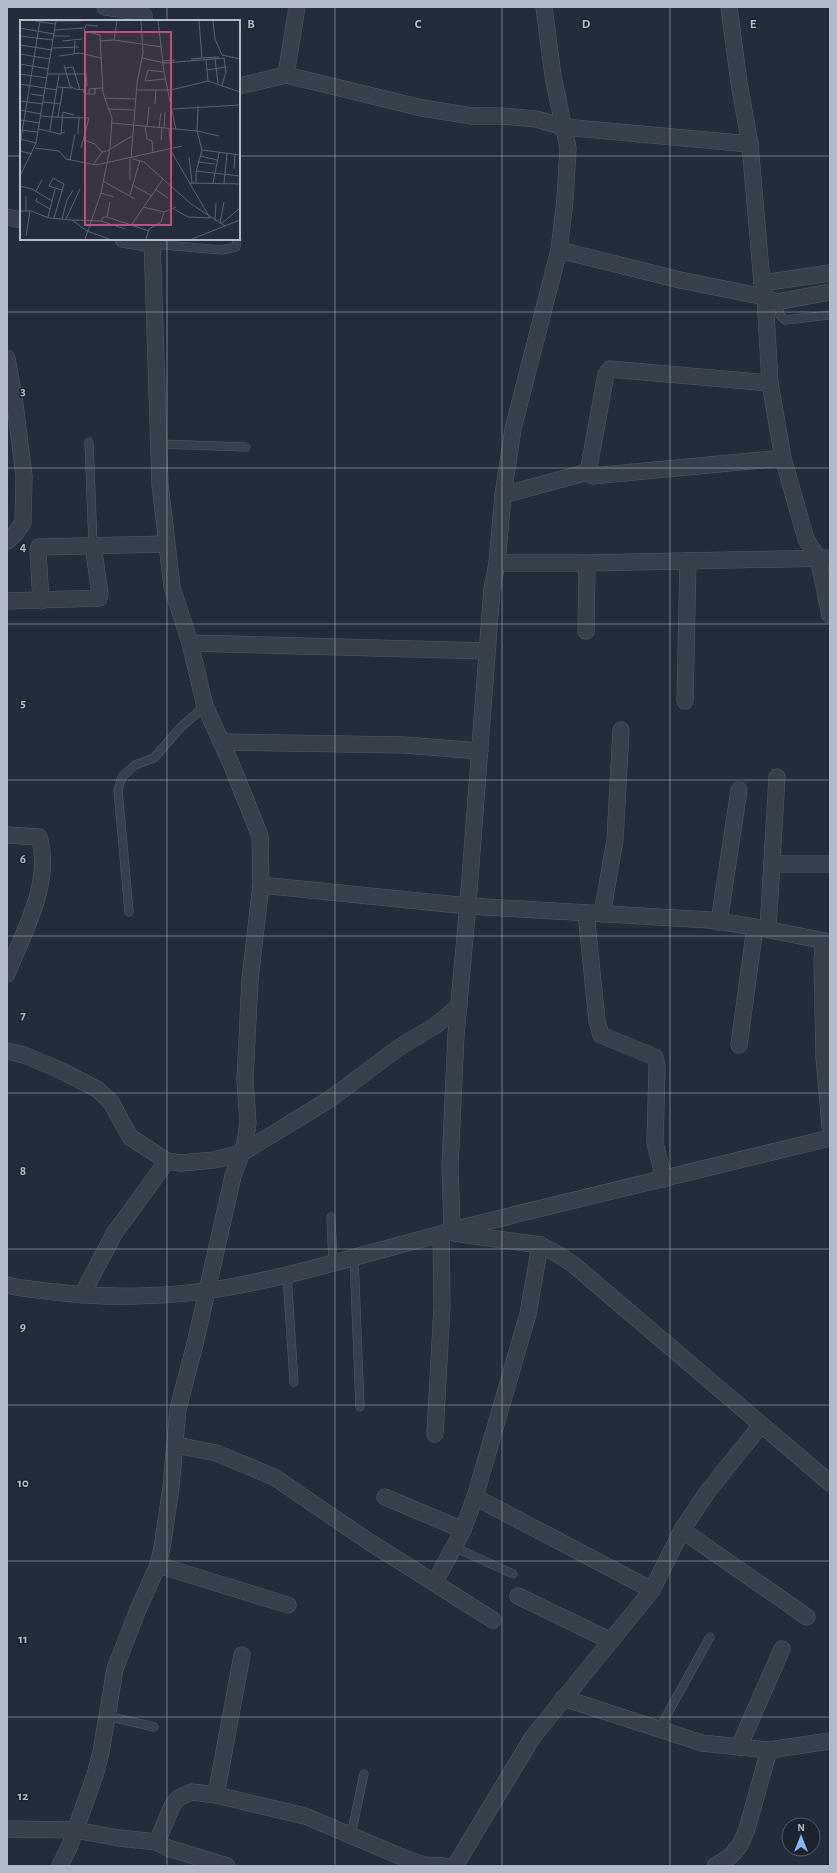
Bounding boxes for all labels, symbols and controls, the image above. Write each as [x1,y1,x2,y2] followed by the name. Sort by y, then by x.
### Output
[247,18,255,31] text: B
[415,18,422,31] text: C
[582,18,591,31] text: D
[750,18,757,31] text: E
[20,20,240,240] inset map
[20,385,26,398] text: 3
[20,541,27,554] text: 4
[20,697,26,710] text: 5
[20,853,26,866] text: 6
[20,1009,26,1022] text: 7
[20,1165,26,1178] text: 8
[20,1321,26,1334] text: 9
[17,1477,29,1490] text: 10
[18,1633,28,1646] text: 11
[18,1790,28,1803] text: 12
[781,1817,821,1857] north arrow
[797,1822,805,1833] text: N

